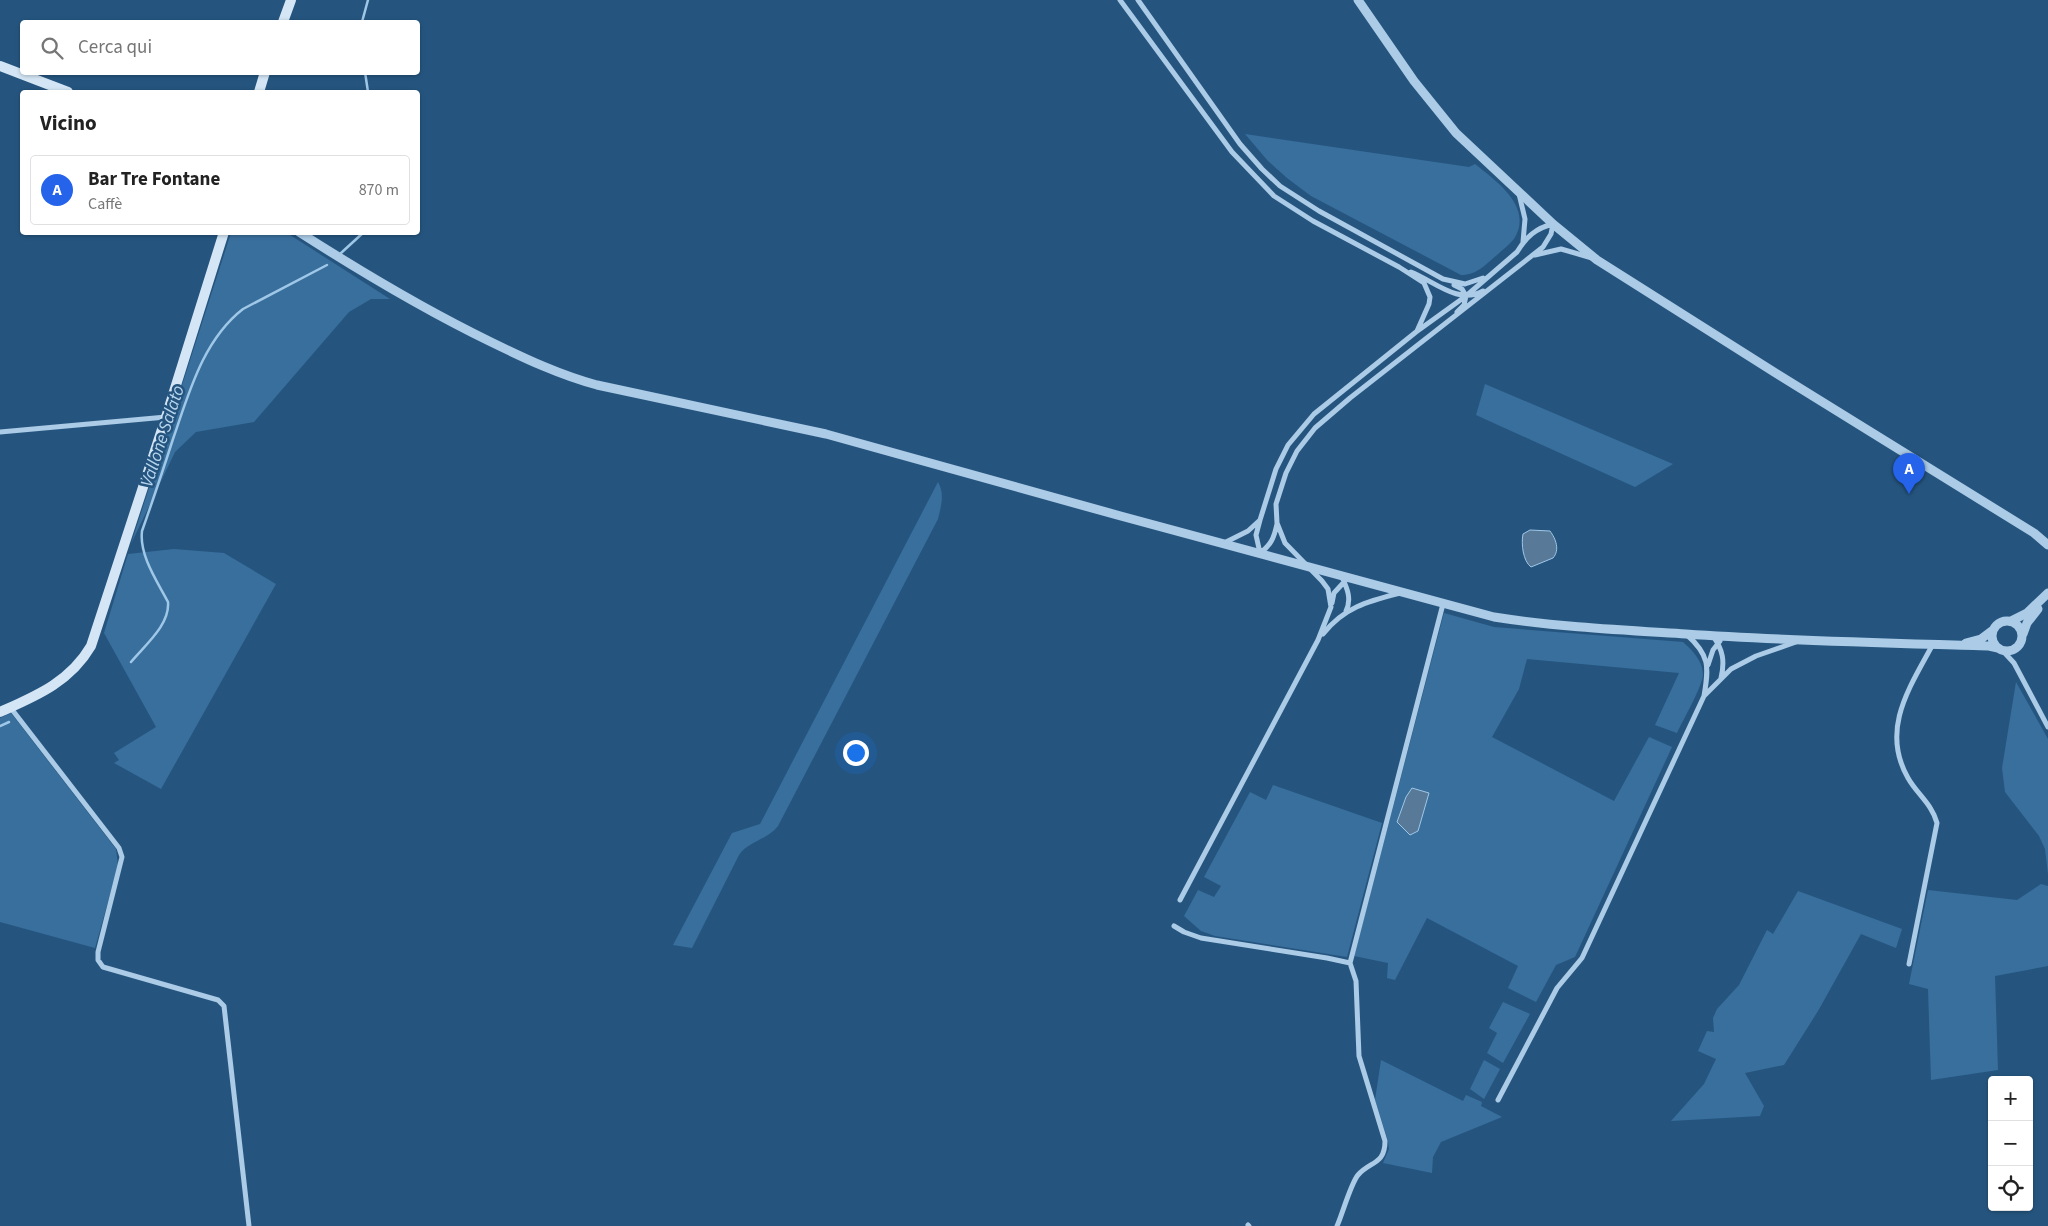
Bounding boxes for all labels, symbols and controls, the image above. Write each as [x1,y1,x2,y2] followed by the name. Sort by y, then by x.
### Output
[20,20,420,75] search box
[38,34,66,62] icon: search
[78,34,152,61] text: Cerca qui
[40,108,97,138] text: Vicino
[88,166,220,193] text: Bar Tre Fontane
[52,179,62,201] text: A
[359,179,399,201] text: 870 m
[88,193,122,215] text: Caffè
[134,382,191,490] water label: Vallone Salato
[1893,453,1925,494] pin: A
[843,740,869,766] your location
[1988,1076,2033,1211] map controls
[1988,1076,2033,1121] button: +
[1988,1121,2033,1166] button: −
[1988,1166,2033,1211] button: locate

